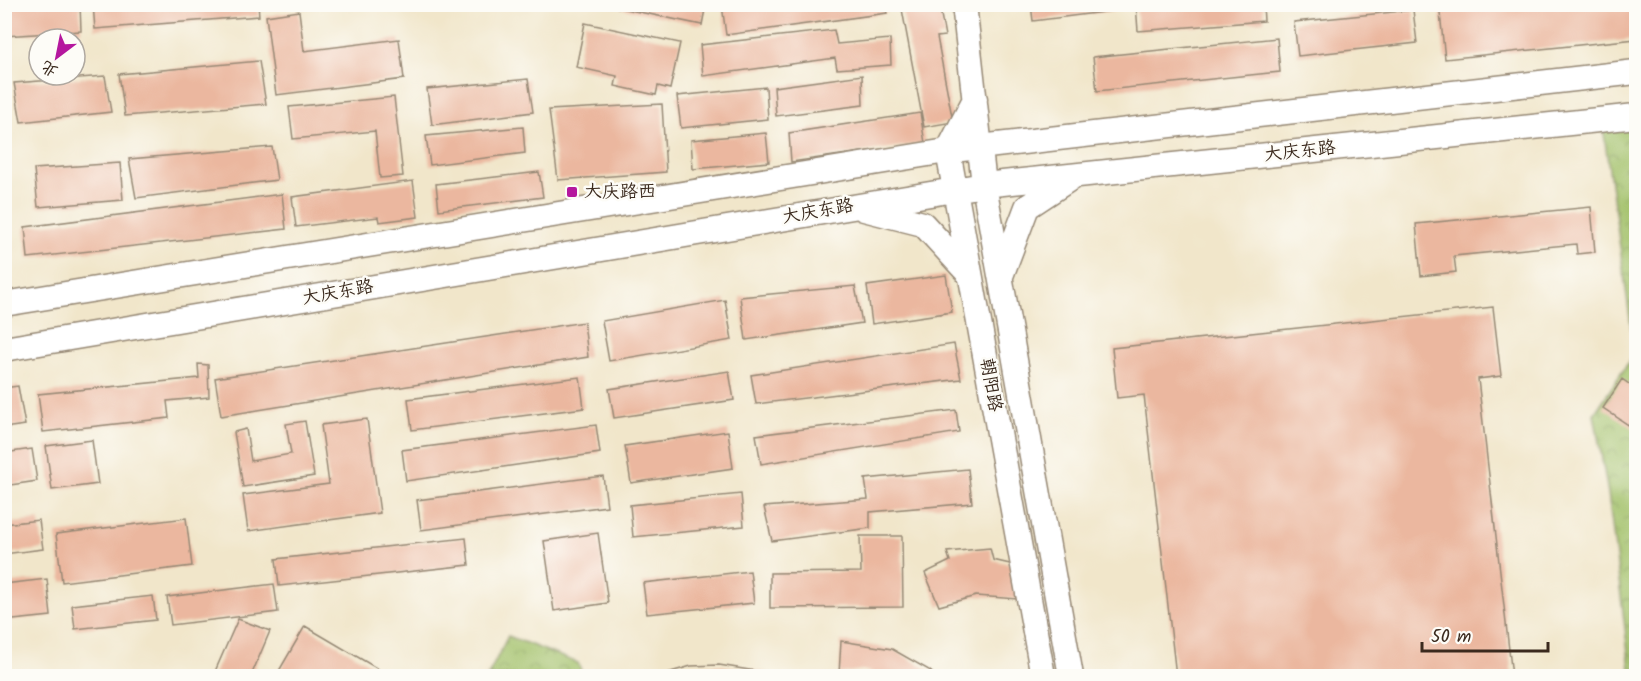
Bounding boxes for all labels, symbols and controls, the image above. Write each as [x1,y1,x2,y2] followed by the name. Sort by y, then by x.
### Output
[27,27,87,87] north arrow
[36,54,63,83] text: 北
[1263,134,1337,170] street label: 大庆东路
[584,178,656,207] place label: 大庆路西
[565,185,579,199] marker: 大庆路西
[780,191,856,233] street label: 大庆东路
[300,272,376,314] street label: 大庆东路
[971,356,1009,414] street label: 朝阳路
[1422,615,1548,653] scale bar
[1431,623,1471,652] text: 50 m

